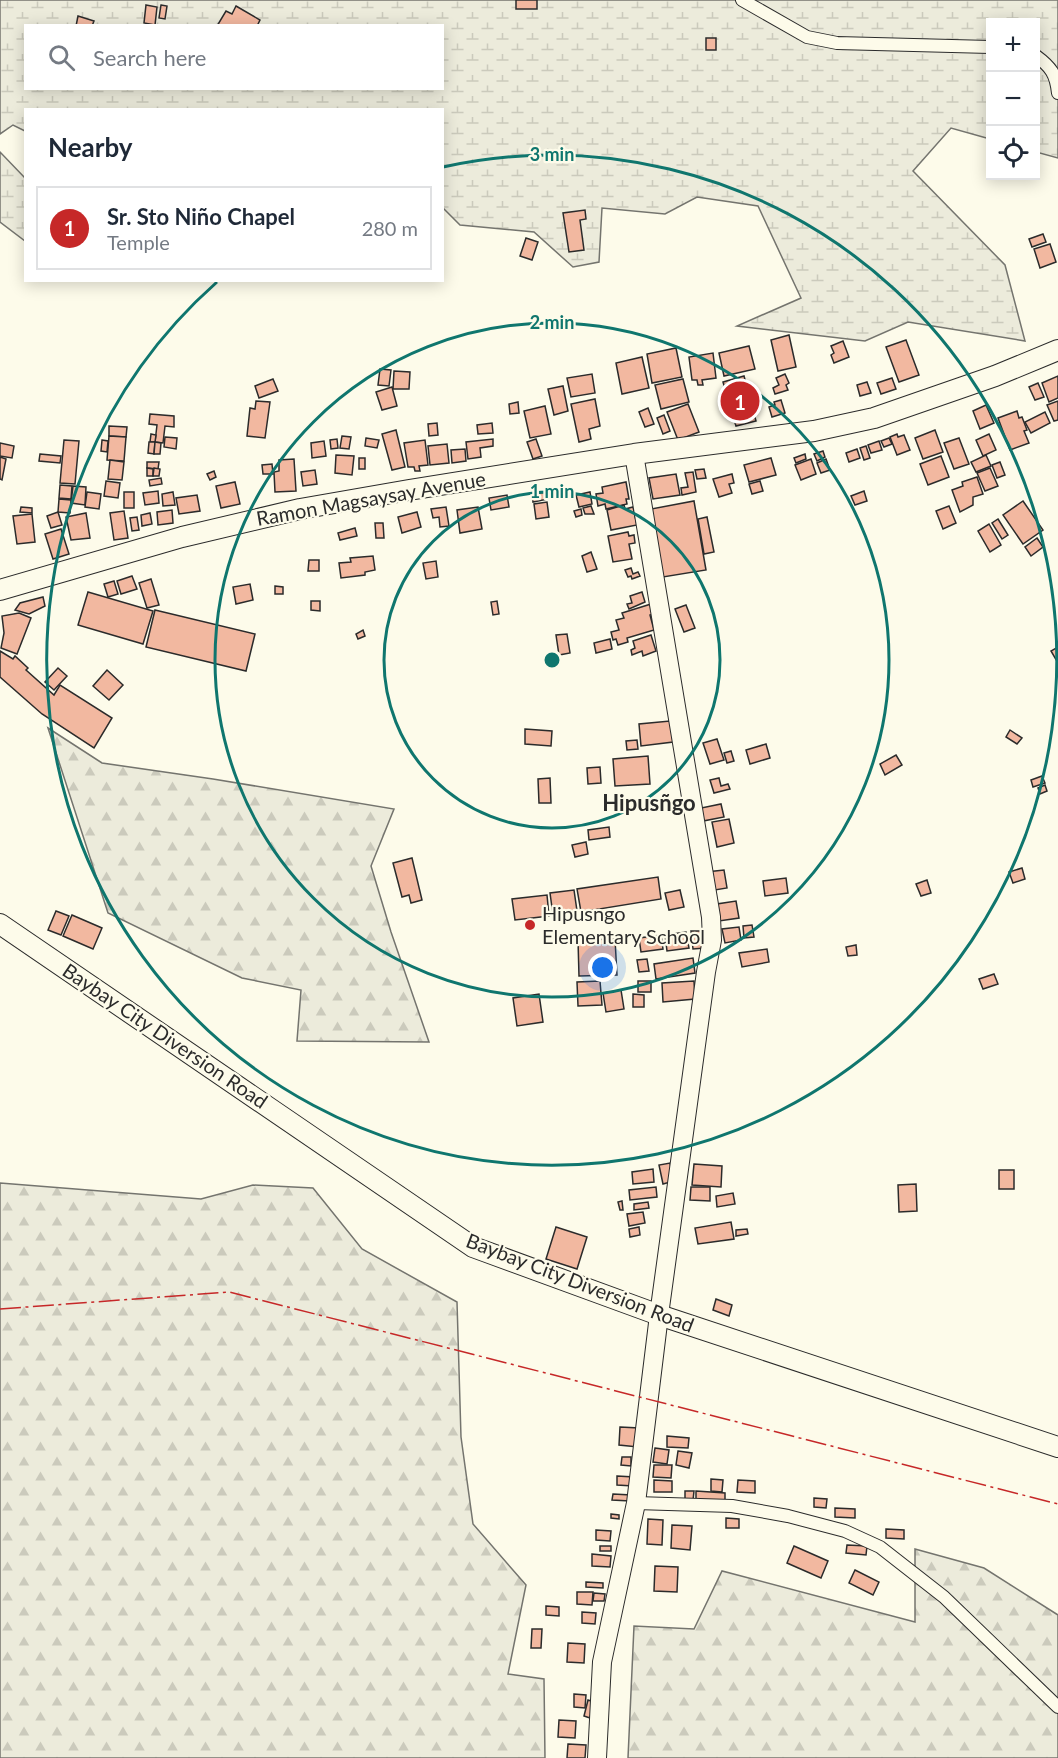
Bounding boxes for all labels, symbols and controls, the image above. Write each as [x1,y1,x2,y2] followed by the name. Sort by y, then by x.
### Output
[986,18,1040,180] map controls
[986,18,1040,72] button: +
[24,24,444,90] search box
[45,41,78,74] icon: search
[93,44,206,71] text: Search here
[986,72,1040,126] button: −
[986,126,1040,180] button: locate
[48,131,133,163] text: Nearby
[530,143,574,165] text: 3 min
[107,203,295,230] text: Sr. Sto Niño Chapel
[64,216,75,240] text: 1
[362,216,418,240] text: 280 m
[107,230,170,254] text: Temple
[530,311,574,333] text: 2 min
[720,378,760,424] pin: 1
[254,466,487,530] street label: Ramon Magsaysay Avenue
[530,480,574,502] text: 1 min
[542,650,562,670] centre of rings
[602,789,696,816] district label: Hipusñgo
[542,901,705,948] place label: Hipusngo Elementary School
[523,918,537,932] marker: Hipusngo Elementary School
[588,953,617,982] your location
[59,958,273,1113] street label: Baybay City Diversion Road
[463,1228,698,1337] street label: Baybay City Diversion Road

